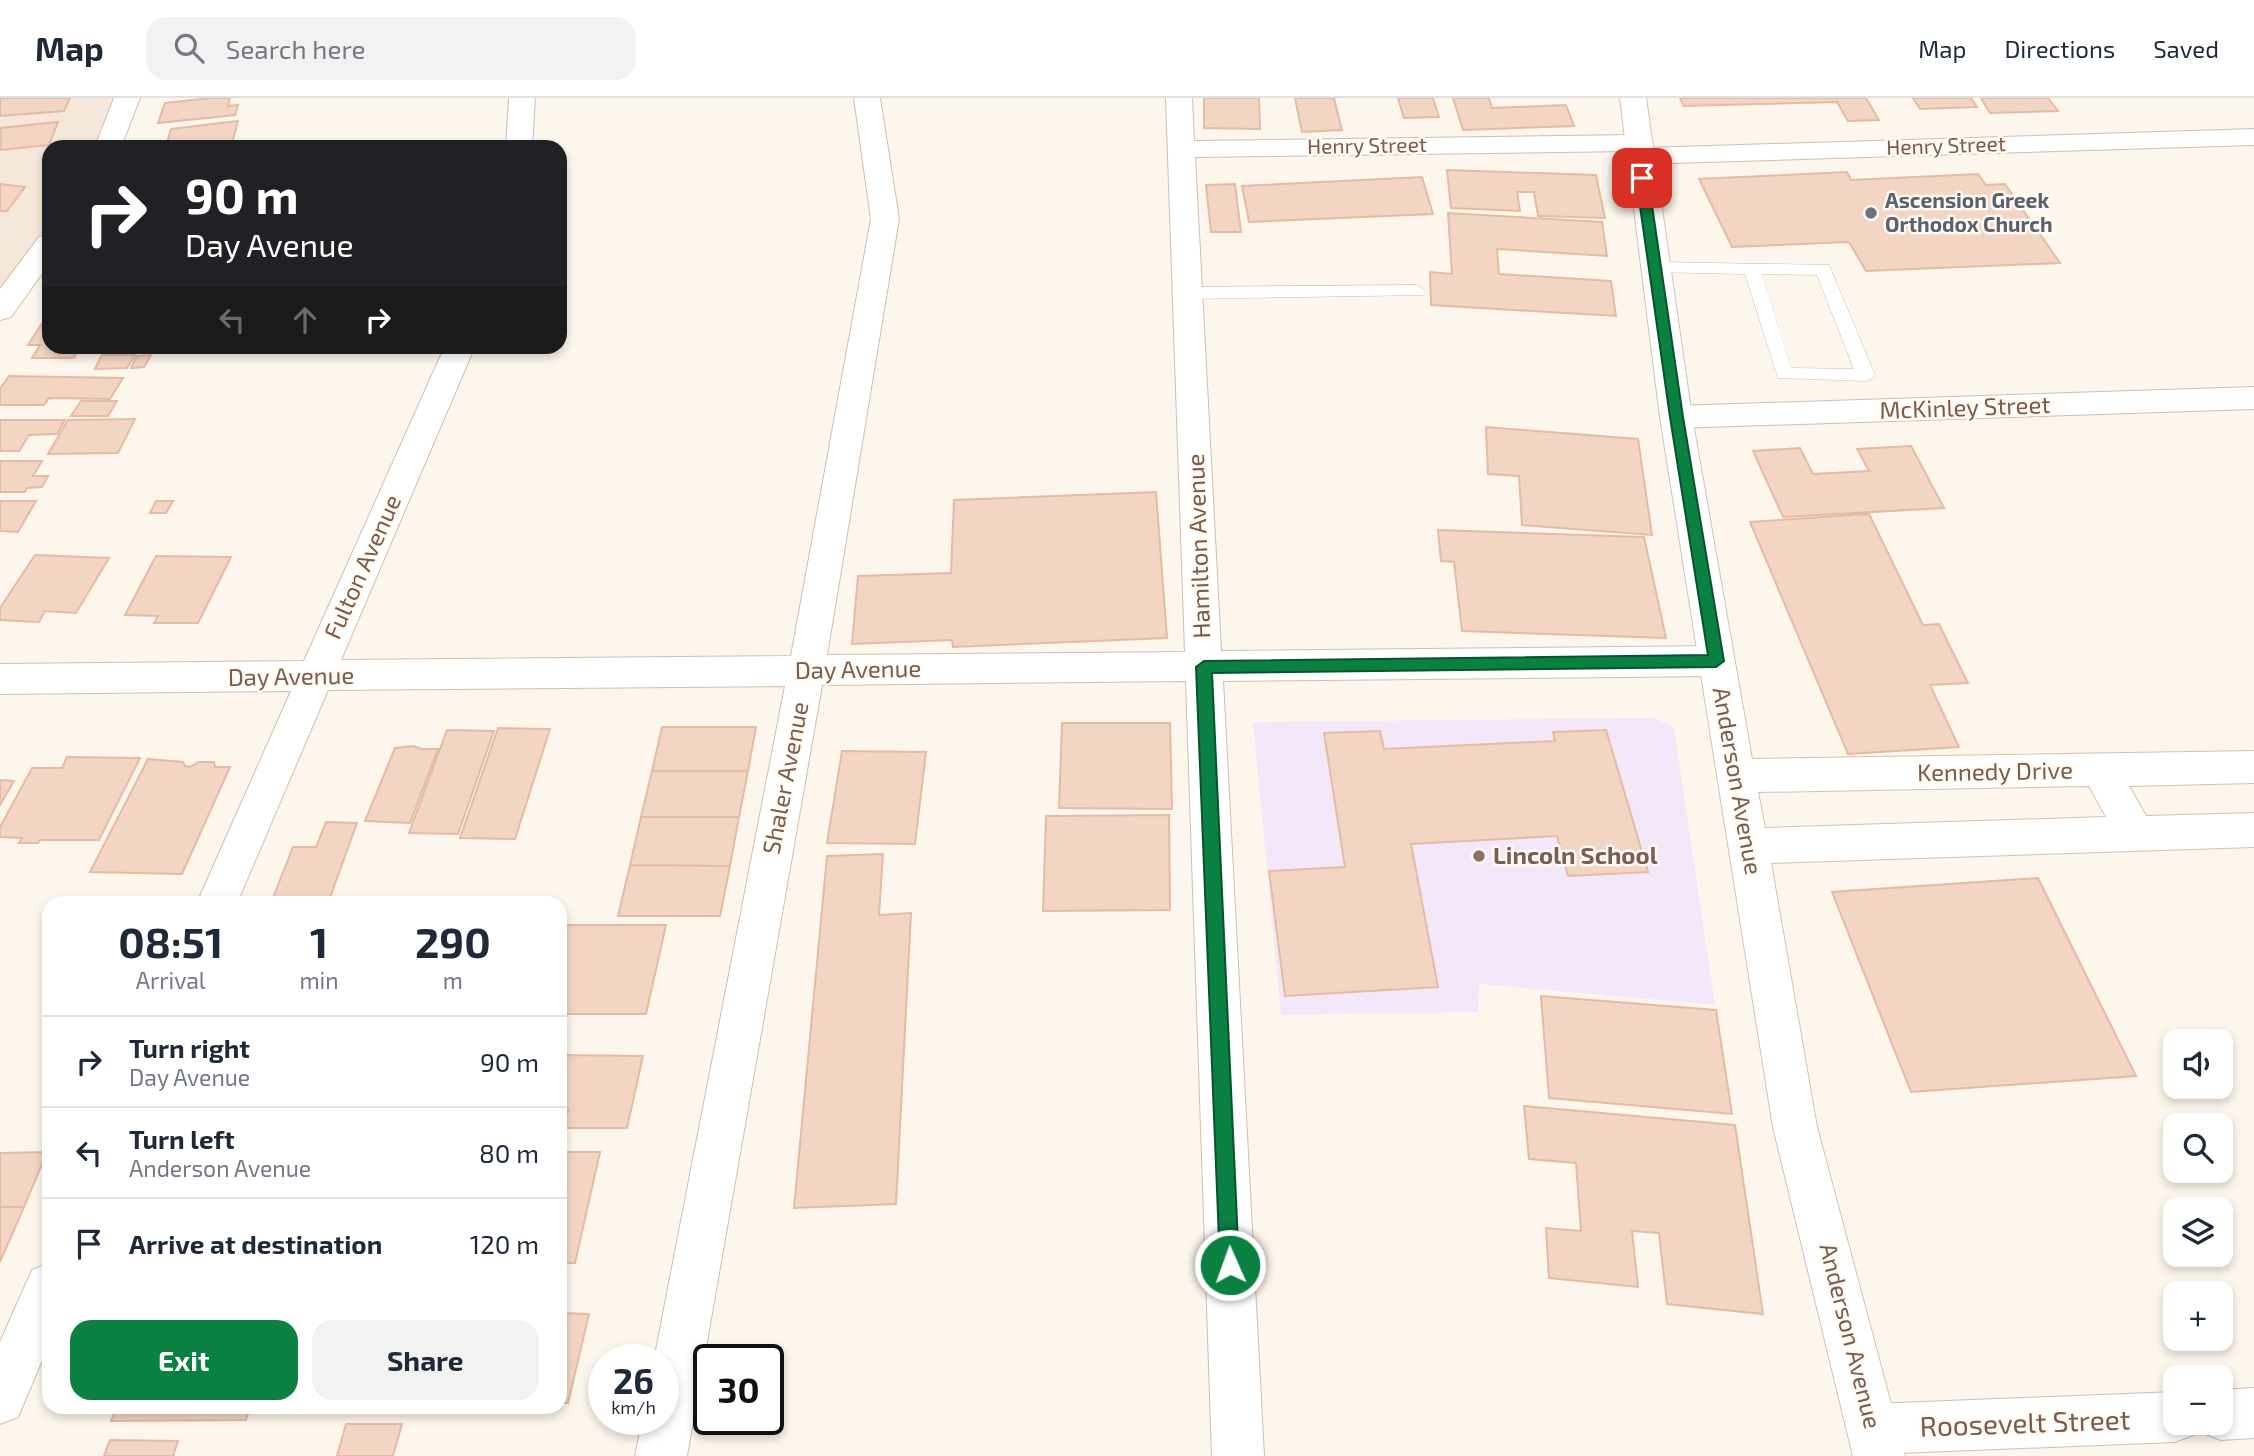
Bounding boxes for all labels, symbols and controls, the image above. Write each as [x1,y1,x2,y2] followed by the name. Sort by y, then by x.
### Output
[146,17,636,80] search box
[35,28,104,68] text: Map
[170,29,208,67] icon: search
[226,33,365,64] text: Search here
[1918,34,1966,63] text: Map
[2004,34,2115,63] text: Directions
[2153,34,2219,63] text: Saved
[1886,130,2006,159] street label: Henry Street
[1307,131,1427,158] street label: Henry Street
[1612,148,1672,208] pin
[1623,159,1661,197] icon: arrive
[185,165,299,224] text: 90 m
[70,168,161,259] icon: right
[1885,187,2053,236] place label: Ascension Greek Orthodox Church
[1863,205,1879,221] marker: Ascension Greek Orthodox Church
[185,225,354,263] text: Day Avenue
[213,301,251,339] icon: left
[286,301,324,339] icon: ahead
[359,301,397,339] icon: right
[1879,389,2051,424] street label: McKinley Street
[1180,453,1215,639] street label: Hamilton Avenue
[317,490,406,643] street label: Fulton Avenue
[794,653,921,684] street label: Day Avenue
[227,660,354,691] street label: Day Avenue
[1708,685,1769,877] street label: Anderson Avenue
[756,699,814,857] street label: Shaler Avenue
[1917,755,2073,786] street label: Kennedy Drive
[1493,840,1658,869] place label: Lincoln School
[1471,848,1487,864] marker: Lincoln School
[118,916,223,966] text: 08:51
[310,916,328,966] text: 1
[415,916,491,966] text: 290
[136,966,206,994] text: Arrival
[299,966,339,994] text: min
[443,966,463,994] text: m
[2163,1029,2233,1435] map controls
[2163,1029,2233,1099] button: sound
[129,1032,250,1063] text: Turn right
[70,1043,108,1081] icon: right
[480,1046,539,1077] text: 90 m
[129,1063,250,1091] text: Day Avenue
[2163,1113,2233,1183] button: search
[129,1123,235,1154] text: Turn left
[70,1134,108,1172] icon: left
[479,1137,539,1168] text: 80 m
[129,1154,311,1182] text: Anderson Avenue
[2163,1197,2233,1267] button: layers
[70,1225,108,1263] icon: arrive
[129,1228,382,1259] text: Arrive at destination
[470,1228,539,1259] text: 120 m
[1193,1228,1267,1302] position arrow
[1814,1240,1889,1431] street label: Anderson Avenue
[2163,1281,2233,1351] button: +
[70,1320,298,1400] button: Exit
[312,1320,539,1400] button: Share
[693,1344,784,1435] speed limit sign: 30
[613,1359,654,1401] text: 26
[2163,1365,2233,1435] button: −
[611,1396,656,1418] text: km/h
[1919,1401,2131,1443] street label: Roosevelt Street

